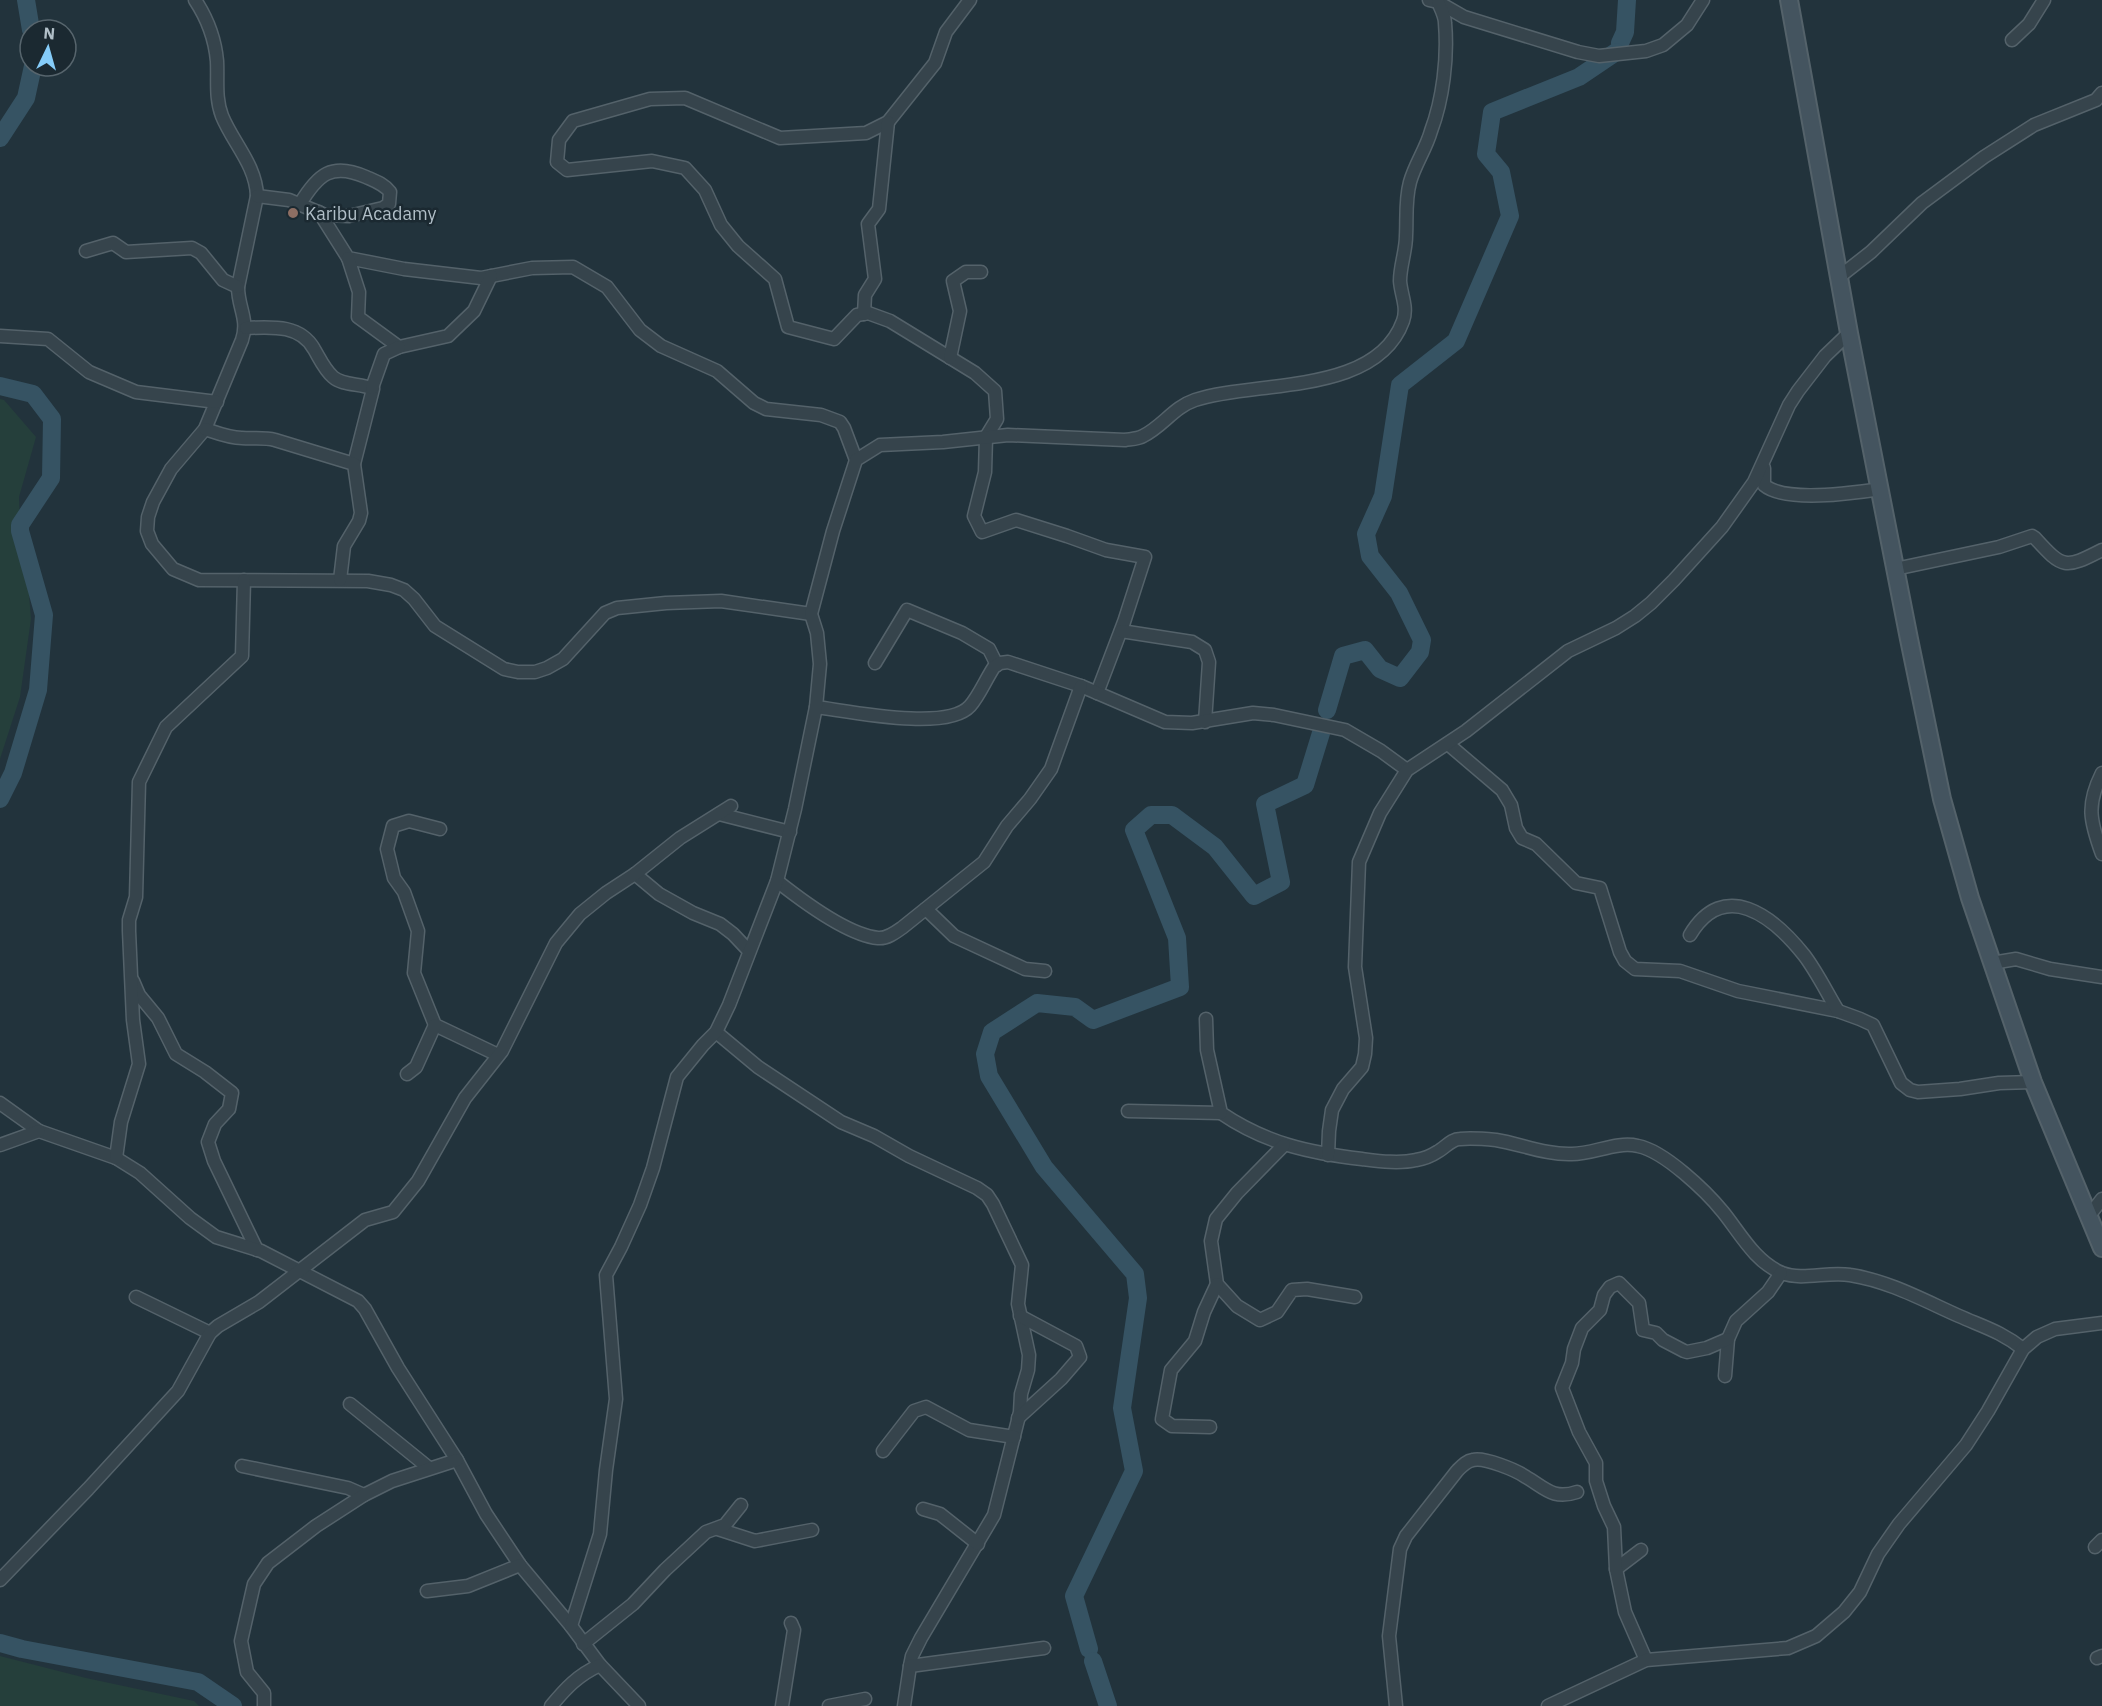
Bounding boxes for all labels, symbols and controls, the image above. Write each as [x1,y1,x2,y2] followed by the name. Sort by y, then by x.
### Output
[18,18,78,78] north arrow
[43,23,56,44] text: N
[305,202,437,225] place label: Karibu Acadamy
[286,206,300,220] marker: Karibu Acadamy

